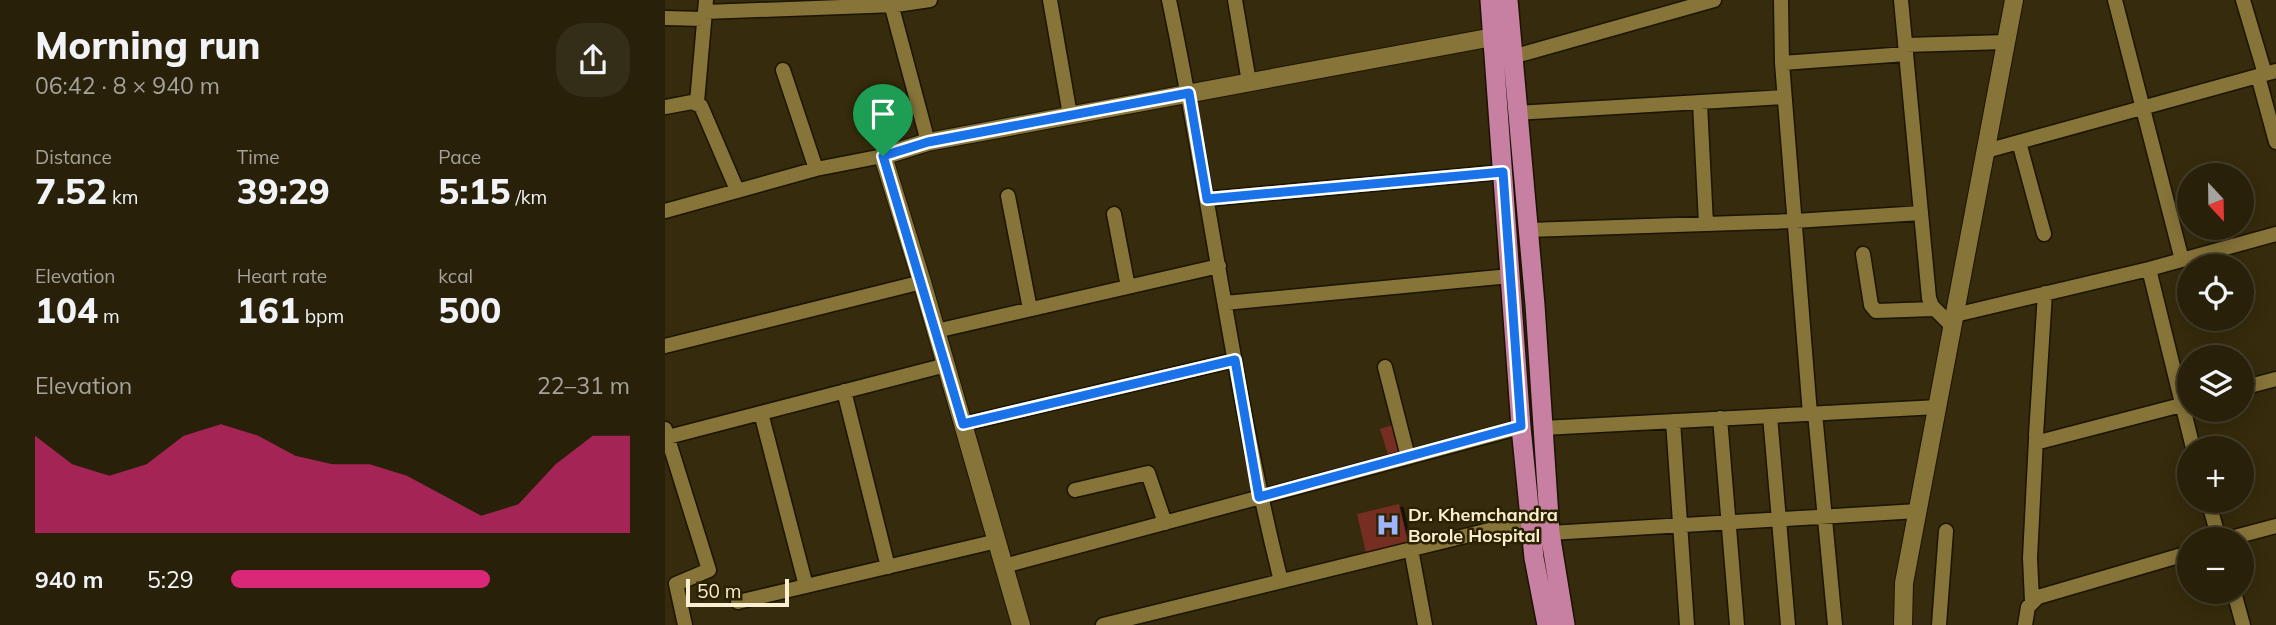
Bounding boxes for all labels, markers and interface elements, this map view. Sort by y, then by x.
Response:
text: Morning run [35,21,261,69]
button: share [556,23,630,97]
text: 06:42 · 8 × 940 m [35,71,220,100]
pin [853,84,913,156]
icon: arrive [864,95,902,133]
text: Distance [35,145,112,169]
text: Time [237,145,280,169]
text: Pace [438,145,481,169]
north arrow [2177,163,2254,240]
map controls [2177,163,2254,604]
text: 7.52 [35,169,107,213]
text: 39:29 [237,169,330,213]
text: 5:15 [438,169,510,213]
text: km [107,185,139,209]
text: /km [510,185,547,209]
button: locate [2177,254,2254,331]
text: Elevation [35,264,115,288]
text: Heart rate [237,264,327,288]
text: kcal [438,264,473,288]
text: 104 [35,288,98,332]
text: 161 [237,288,300,332]
text: 500 [438,288,501,332]
text: m [98,304,120,328]
text: bpm [300,304,344,328]
button: layers [2177,345,2254,422]
text: Elevation [35,371,132,400]
text: 22–31 m [537,371,630,400]
button: + [2177,436,2254,513]
place label: Dr. Khemchandra Borole Hospital [1408,503,1558,547]
hospital icon: Dr. Khemchandra Borole Hospital [1374,511,1402,539]
button: − [2177,527,2254,604]
text: 940 m [35,565,103,594]
text: 5:29 [147,565,194,594]
scale bar [686,576,789,608]
text: 50 m [697,579,741,603]

